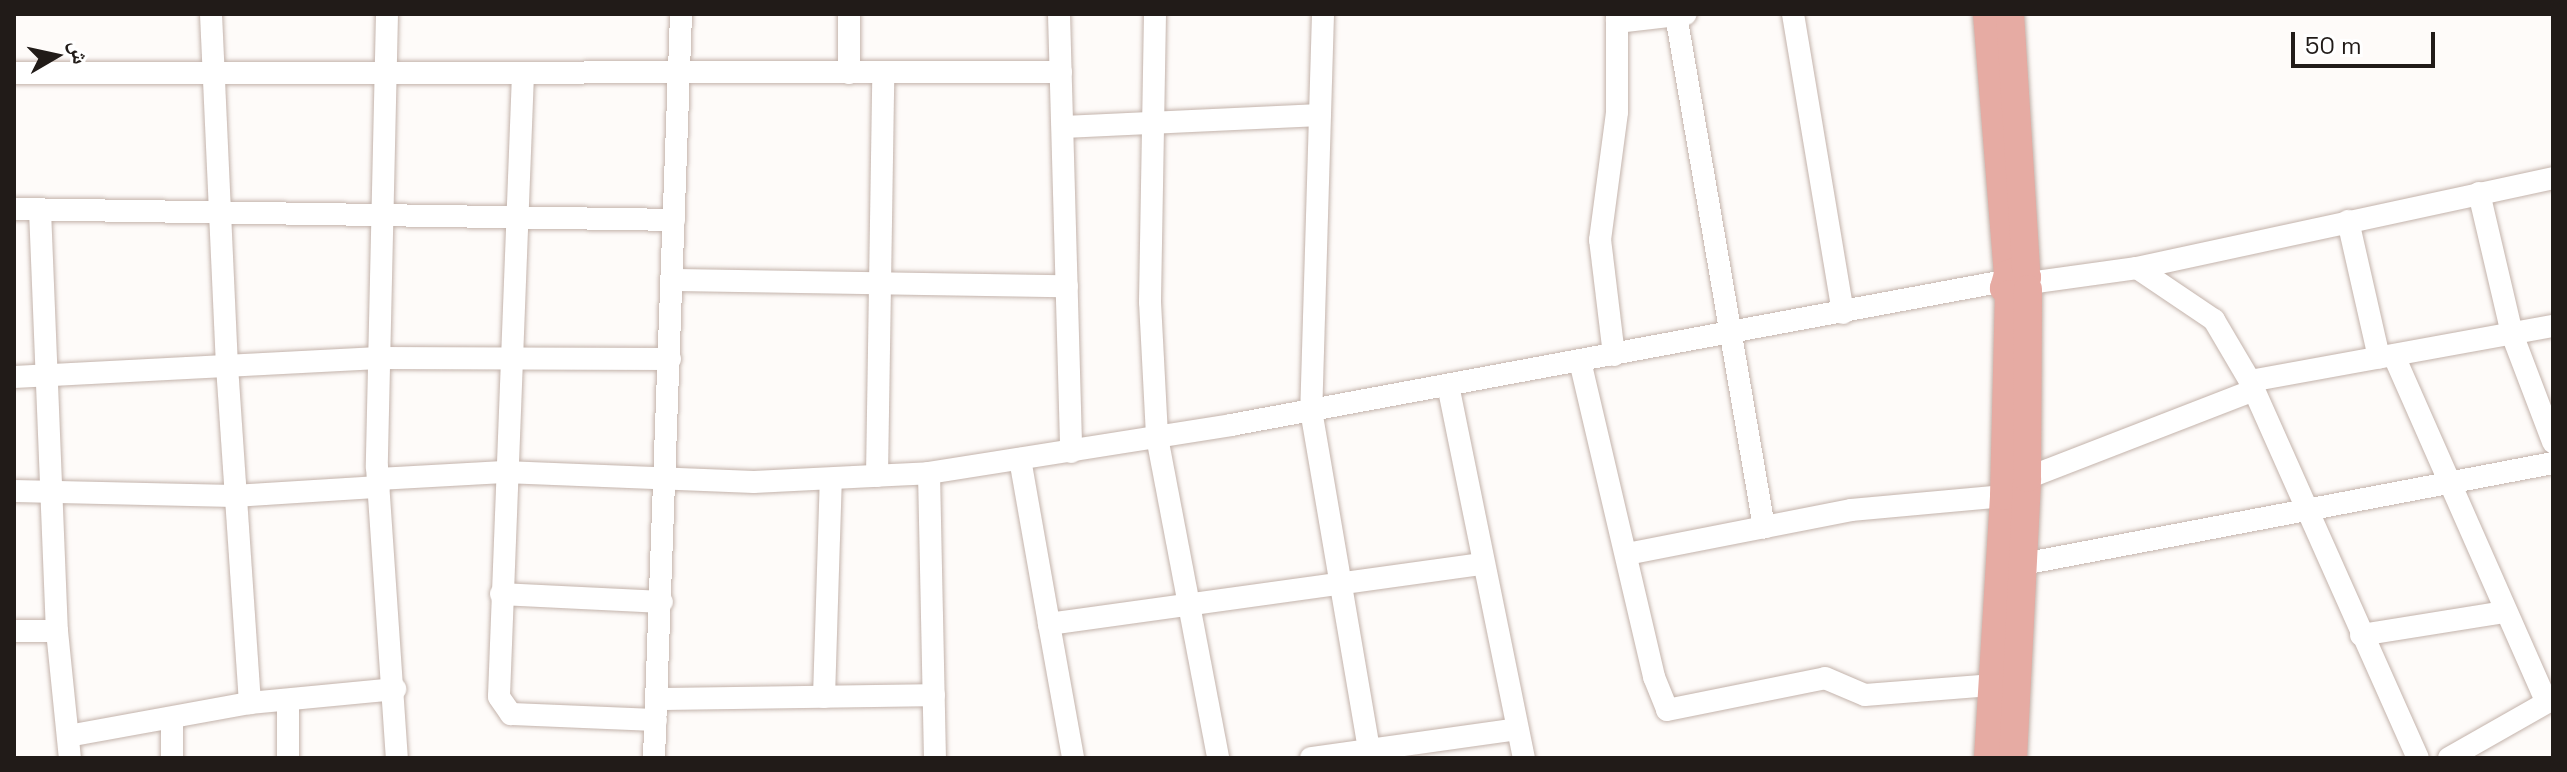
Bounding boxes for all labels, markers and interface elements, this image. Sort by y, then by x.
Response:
north arrow [16,16,96,96]
scale bar [2295,16,2439,66]
text: 50 m [2305,30,2362,61]
text: ش [64,39,95,66]

